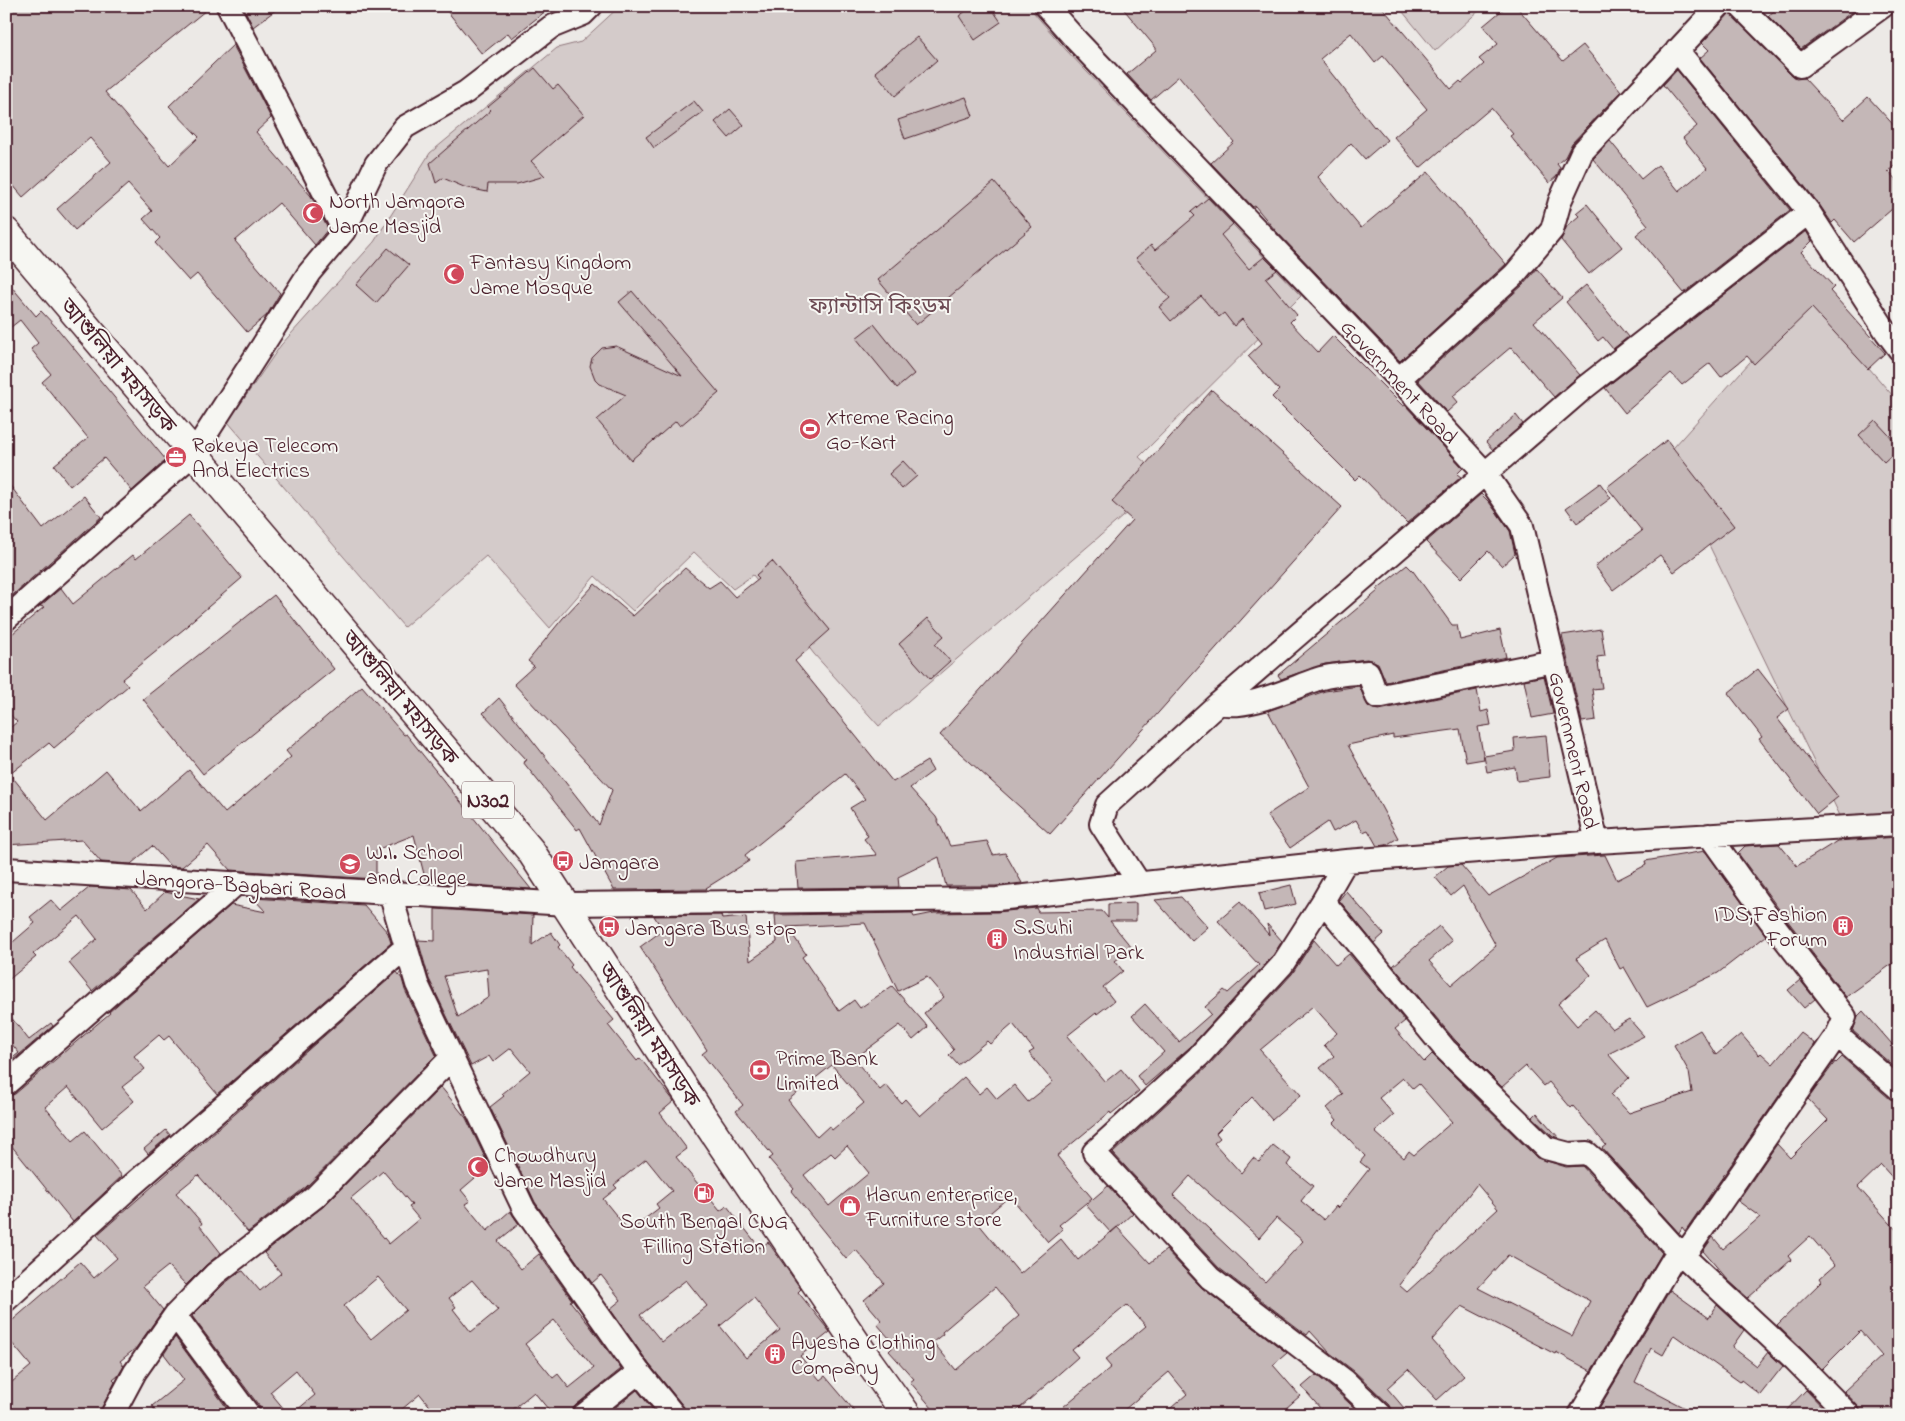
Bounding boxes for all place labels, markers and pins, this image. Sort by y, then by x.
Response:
place label: North Jamgora Jame Masjid [329,187,465,244]
mosque icon: North Jamgora Jame Masjid [301,201,325,225]
place label: Fantasy Kingdom Jame Mosque [469,248,631,305]
mosque icon: Fantasy Kingdom Jame Mosque [442,262,466,286]
place label: Xtreme Racing Go-Kart [826,403,954,460]
sports icon: Xtreme Racing Go-Kart [798,417,822,441]
place label: Rokeya Telecom And Electrics [192,431,338,488]
office icon: Rokeya Telecom And Electrics [164,445,188,469]
place label: W.I. School and College [366,838,467,896]
place label: Jamgara [579,848,659,881]
bus stop icon: Jamgara [551,849,575,873]
school or university icon: W.I. School and College [338,852,362,876]
place label: IDS,Fashion Forum [1714,900,1827,957]
place label: S.Suhi Industrial Park [1013,913,1144,970]
place label: Jamgara Bus stop [625,914,797,947]
building icon: IDS,Fashion Forum [1831,914,1855,938]
bus stop icon: Jamgara Bus stop [597,915,621,939]
building icon: S.Suhi Industrial Park [985,927,1009,951]
place label: Prime Bank Limited [776,1044,878,1101]
bank icon: Prime Bank Limited [748,1058,772,1082]
place label: Chowdhury Jame Masjid [494,1141,606,1198]
mosque icon: Chowdhury Jame Masjid [466,1155,490,1179]
place label: Harun enterprice, Furniture store [865,1180,1017,1237]
fuel station icon: South Bengal CNG Filling Station [692,1181,716,1205]
shop icon: Harun enterprice, Furniture store [838,1194,862,1218]
place label: South Bengal CNG Filling Station [620,1207,788,1265]
place label: Ayesha Clothing Company [791,1328,936,1386]
building icon: Ayesha Clothing Company [763,1342,787,1366]

